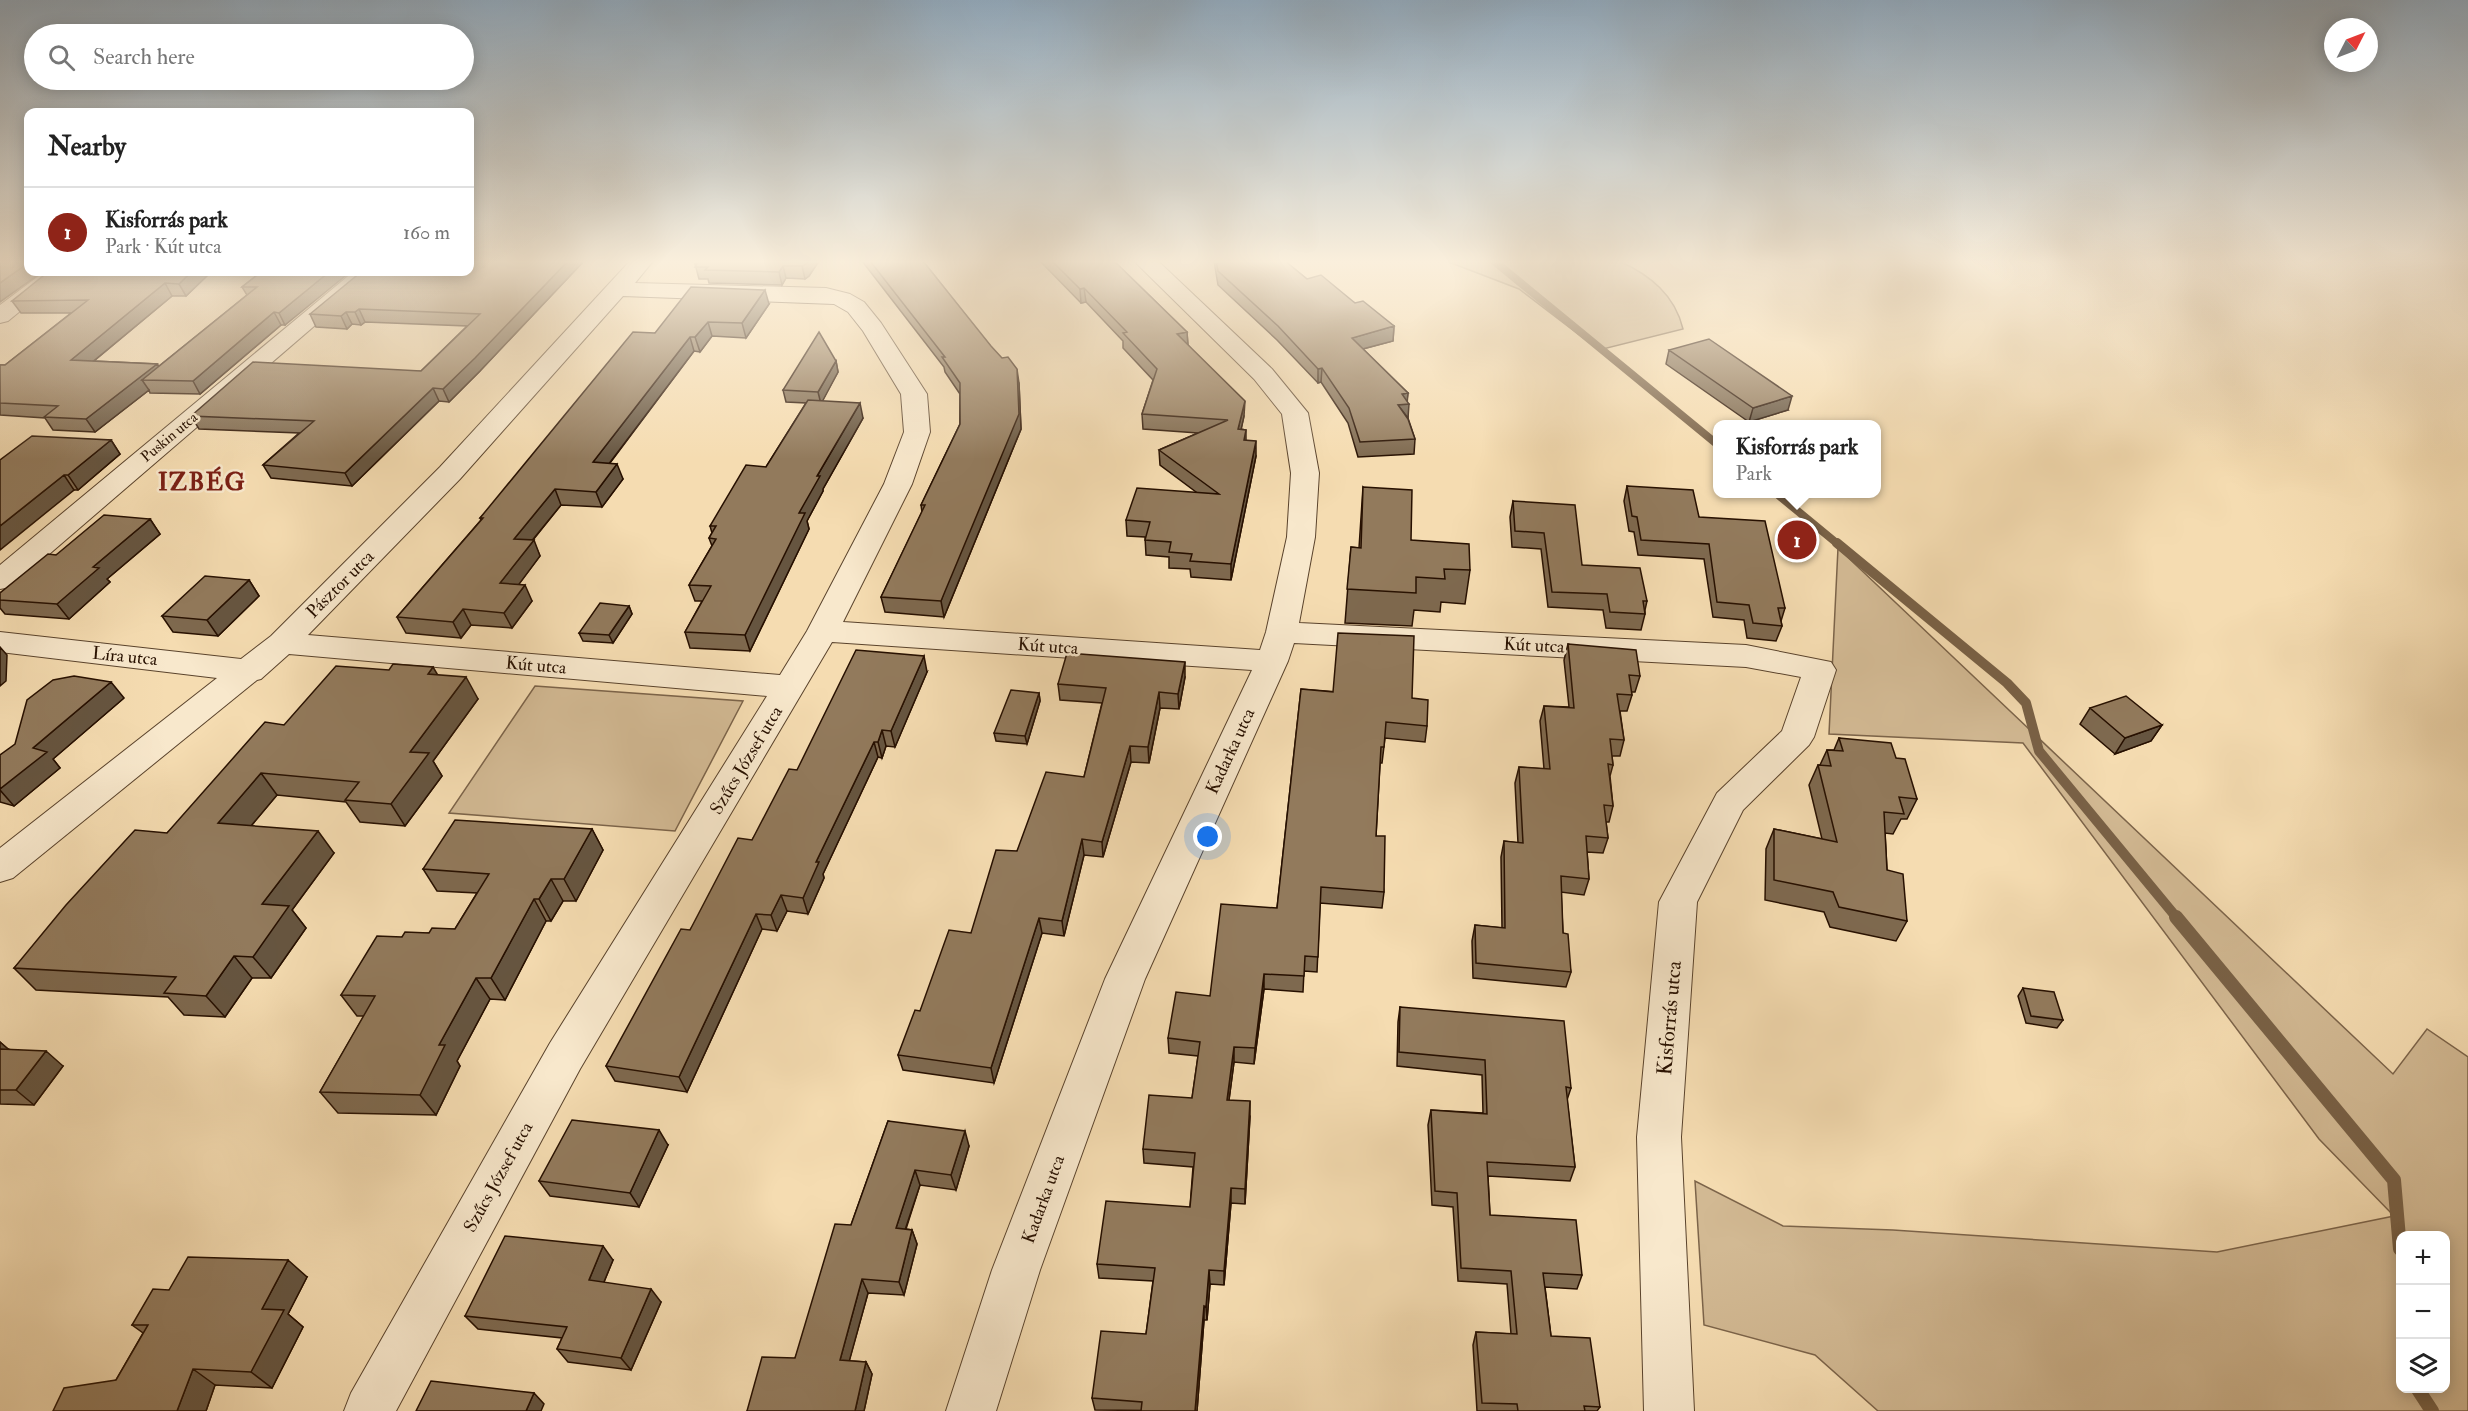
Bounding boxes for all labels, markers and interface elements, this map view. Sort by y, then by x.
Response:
north arrow [2324,18,2378,72]
search box [24,24,474,90]
icon: search [45,41,78,74]
text: Search here [93,43,195,71]
text: Nearby [48,131,126,163]
text: Kisforrás park [105,206,228,234]
text: 1 [64,220,71,245]
text: 160 m [403,220,450,245]
text: Park · Kút utca [105,234,221,259]
street label: Puskin utca [137,408,202,467]
popup [1713,420,1881,498]
text: Kisforrás park [1736,433,1858,461]
text: Park [1736,461,1772,486]
district label: IZBÉG [158,466,246,498]
pin: 1 [1778,518,1816,562]
street label: Pásztor utca [301,545,380,623]
street label: Kút utca [1503,632,1566,659]
street label: Kút utca [1017,633,1080,660]
street label: Líra utca [91,642,159,671]
street label: Kút utca [505,651,568,680]
street label: Szűcs József utca [705,701,788,819]
street label: Kadarka utca [1201,704,1261,798]
your location [1193,822,1222,851]
street label: Kisforrás utca [1651,959,1688,1076]
street label: Szűcs József utca [459,1118,539,1236]
street label: Kadarka utca [1017,1151,1070,1246]
map controls [2396,1231,2450,1393]
button: + [2396,1231,2450,1285]
button: − [2396,1285,2450,1339]
button: layers [2396,1339,2450,1393]

